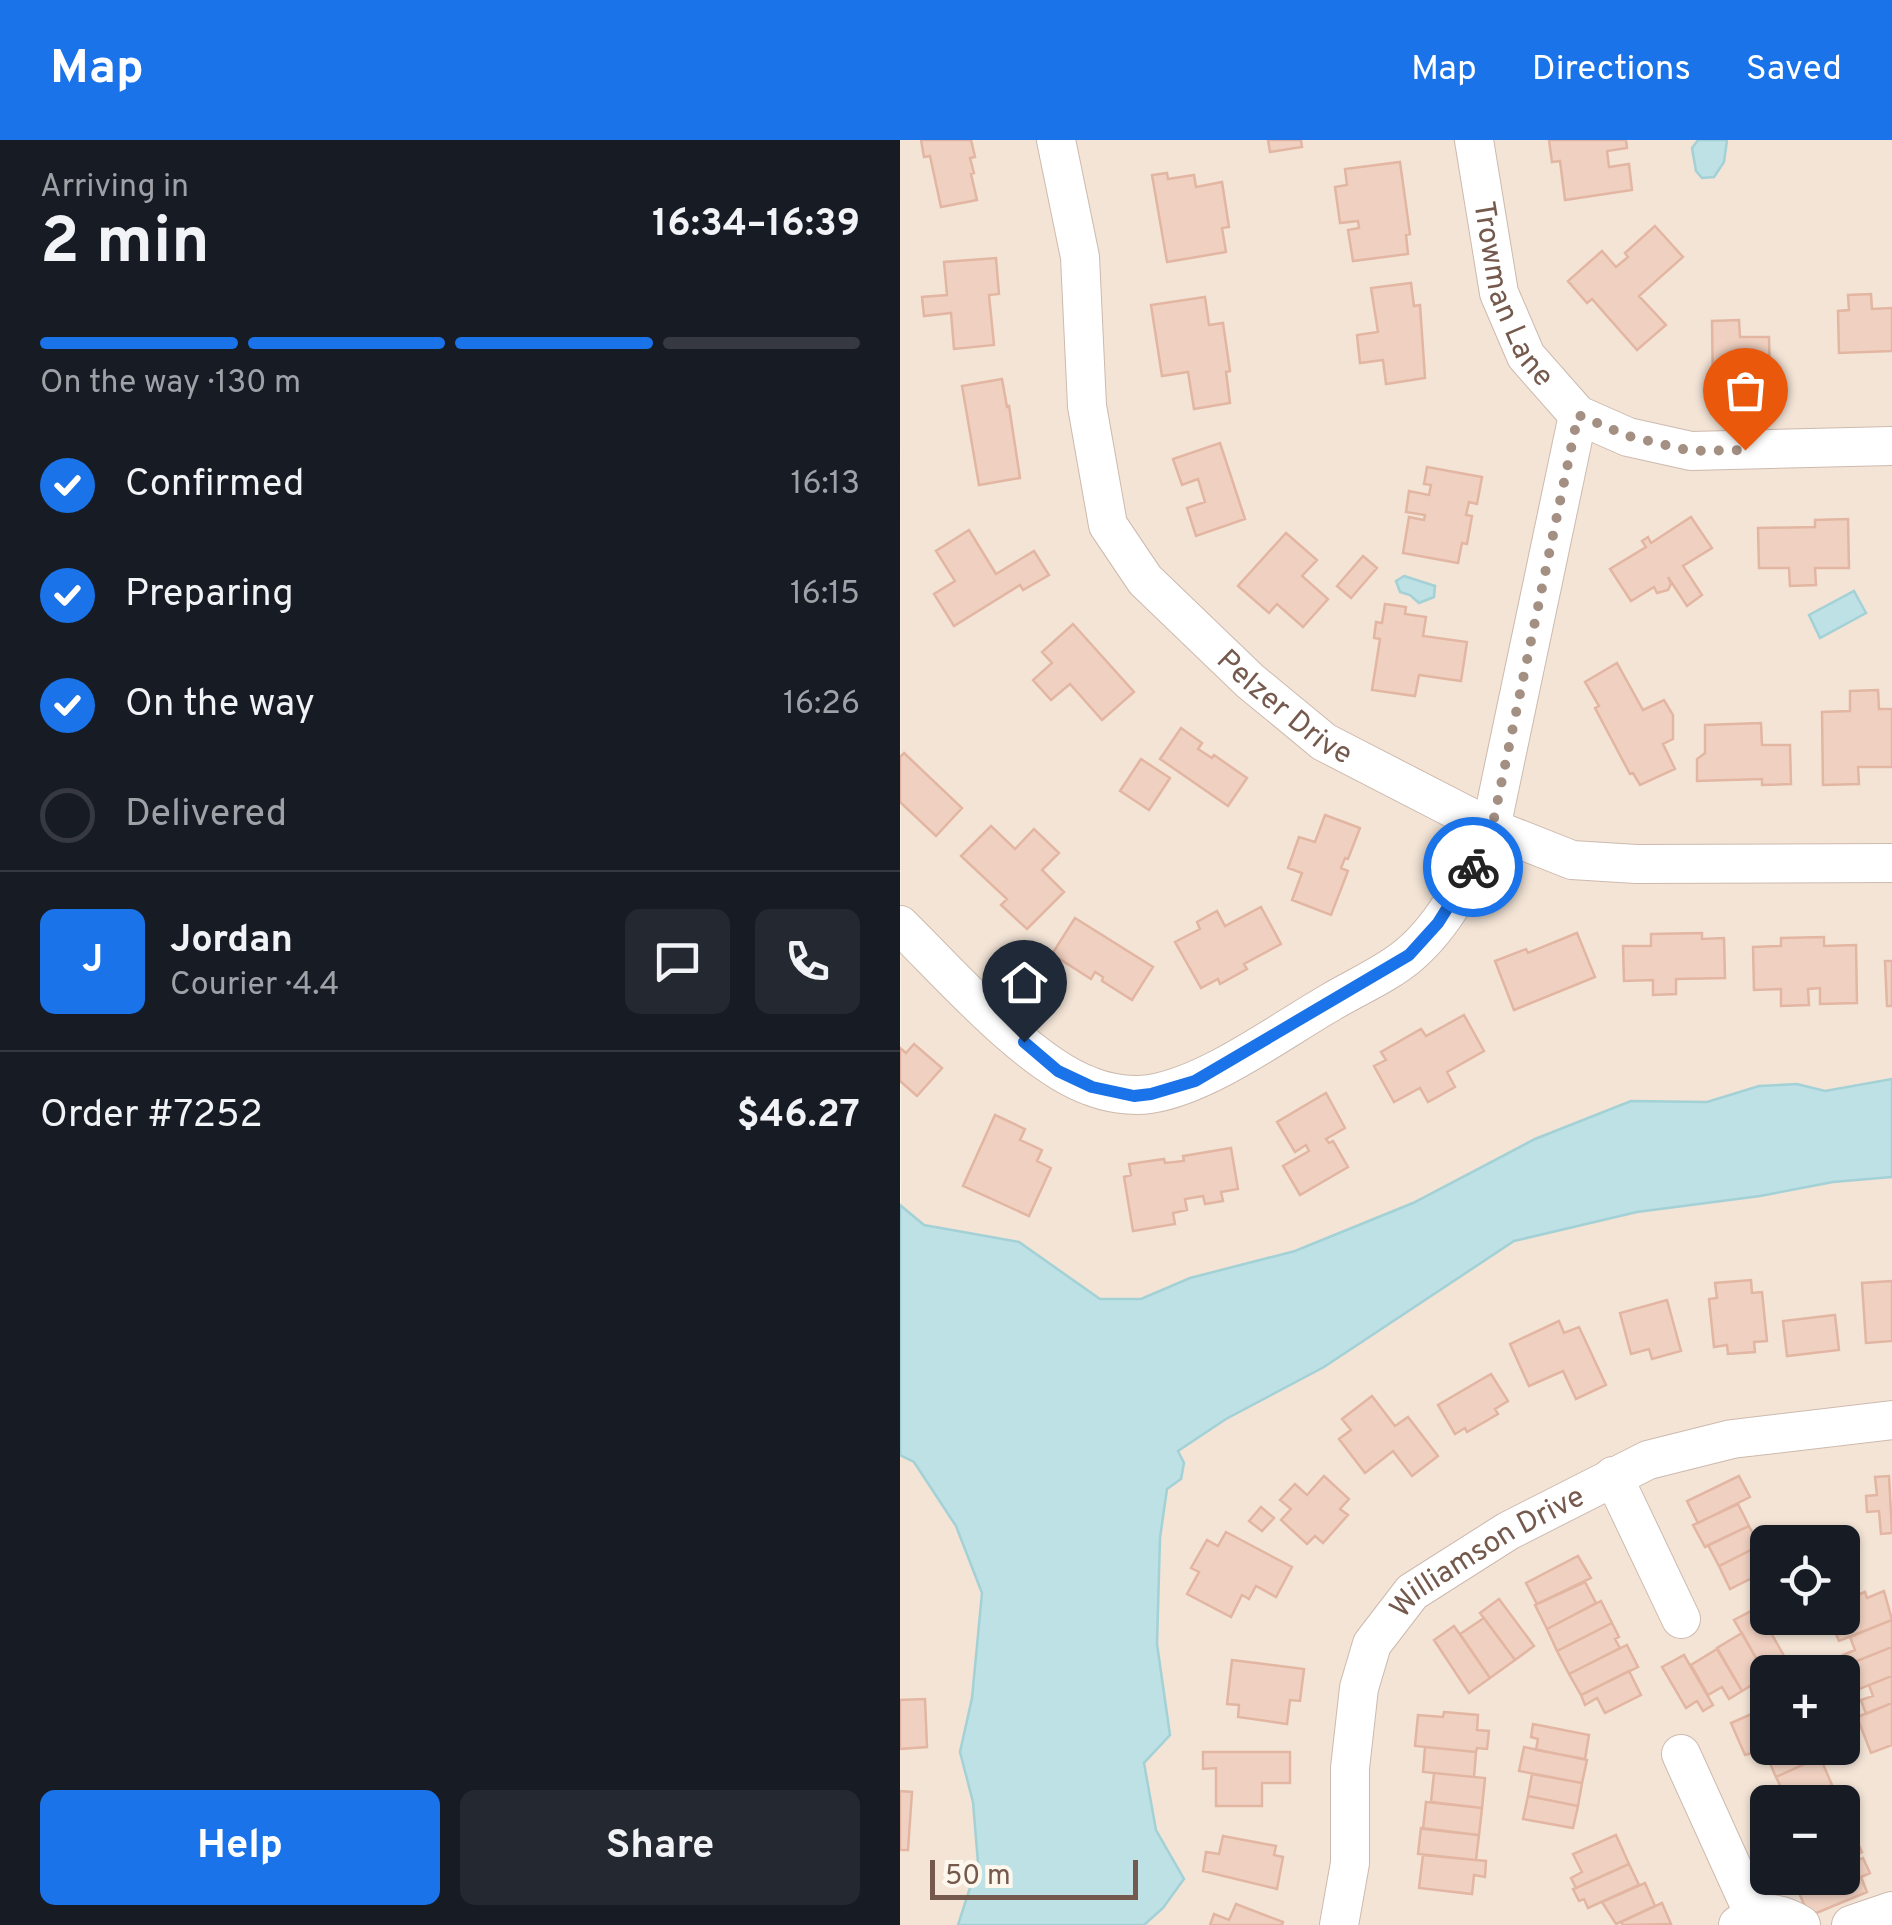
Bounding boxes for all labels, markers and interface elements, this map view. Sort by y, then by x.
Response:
text: Map [50,40,144,100]
text: Map [1411,48,1477,92]
text: Directions [1532,48,1691,92]
text: Saved [1746,48,1842,92]
text: Arriving in [40,168,189,208]
street label: Trowman Lane [1463,199,1561,396]
text: 16:34–16:39 [652,201,860,250]
text: 2 min [40,204,210,286]
pin [1703,348,1788,451]
icon: bag [1718,363,1773,418]
text: On the way · 130 m [40,364,301,404]
icon: check [40,458,95,513]
text: Confirmed [125,461,304,510]
text: 16:13 [791,465,860,505]
icon: check [40,568,95,623]
text: Preparing [125,571,294,620]
text: 16:15 [790,575,860,615]
street label: Pelzer Drive [1208,643,1358,774]
icon: check [40,678,95,733]
text: On the way [125,681,315,730]
text: 16:26 [783,685,860,725]
text: Delivered [125,791,287,840]
courier [1423,817,1523,917]
icon: bike [1446,840,1501,895]
button: chat [625,909,730,1014]
button: phone [755,909,860,1014]
text: Jordan [170,917,293,966]
text: J [82,937,103,986]
pin [982,940,1067,1043]
icon: home [997,955,1052,1010]
text: Courier · 4.4 [170,966,339,1006]
text: Order #7252 [40,1092,263,1141]
text: $46.27 [737,1092,860,1141]
street label: Williamson Drive [1383,1479,1591,1626]
map controls [1750,1525,1860,1895]
button: locate [1750,1525,1860,1635]
button: + [1750,1655,1860,1765]
button: − [1750,1785,1860,1895]
button: Help [40,1790,440,1905]
button: Share [460,1790,860,1905]
scale bar [930,1855,1138,1900]
text: 50 m [945,1859,1011,1895]

